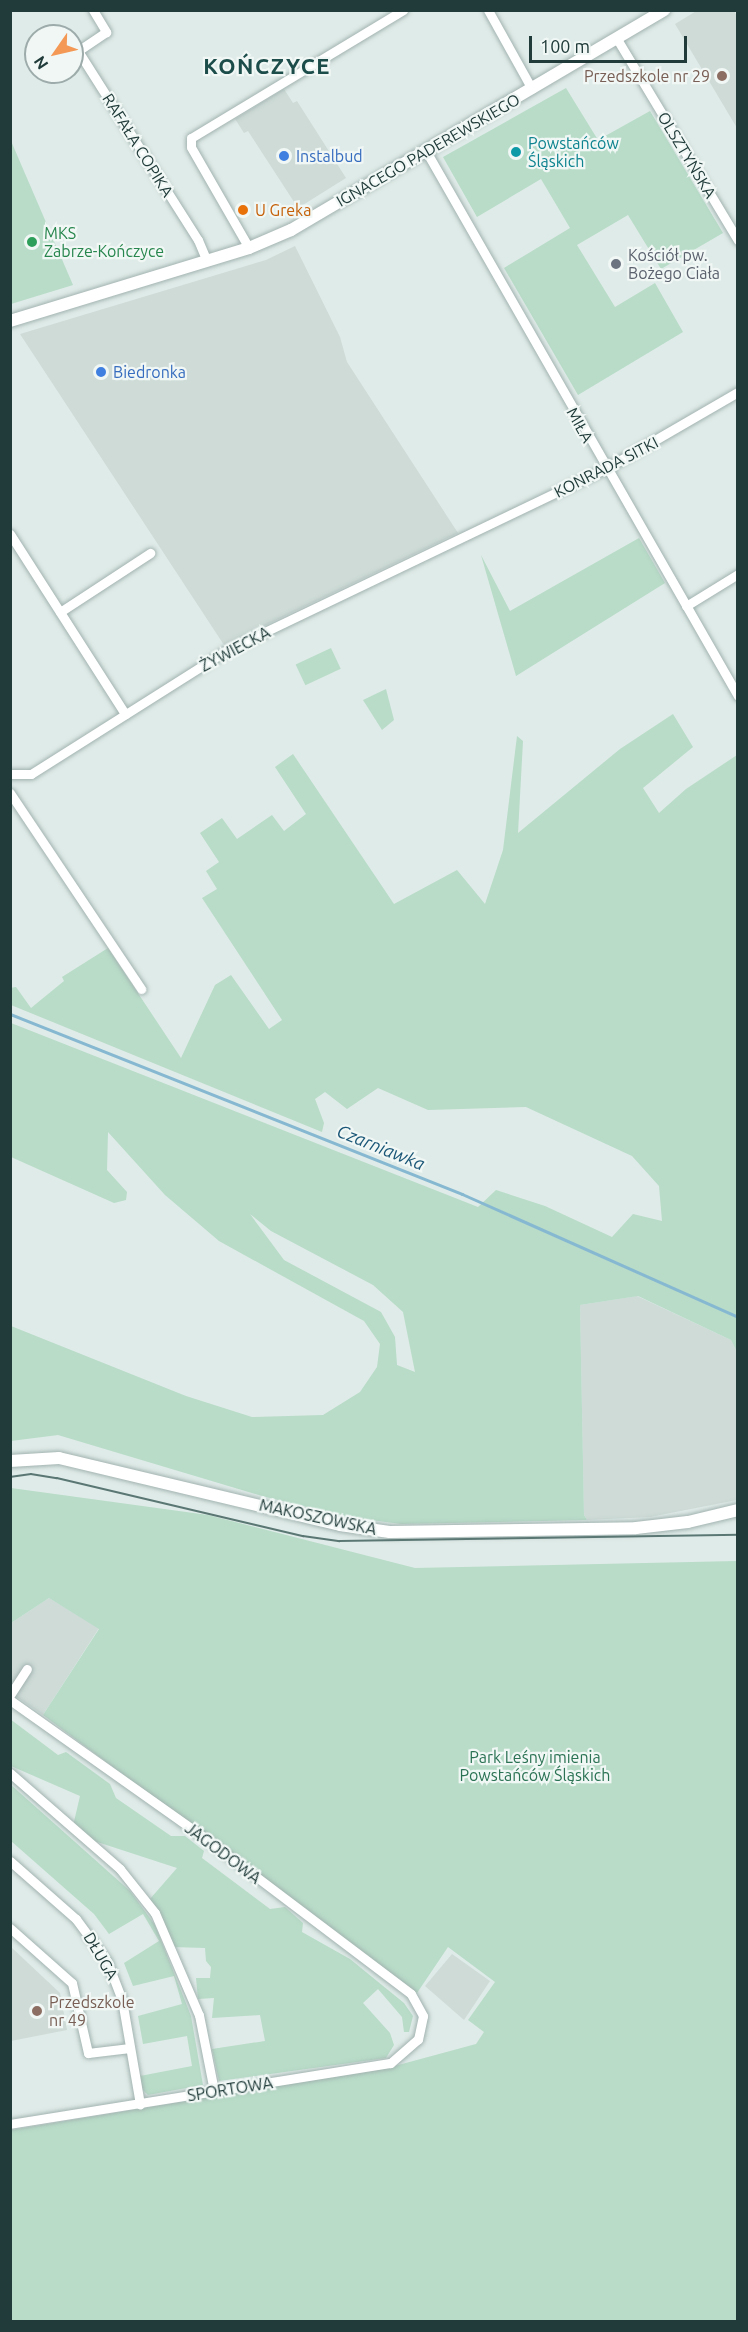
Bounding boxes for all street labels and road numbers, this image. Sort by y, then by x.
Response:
street label: IGNACEGO PADEREWSKIEGO [333,89,523,211]
street label: RAFAŁA COPIKA [98,90,178,200]
street label: OLSZTYŃSKA [654,108,720,202]
street label: MIŁA [563,404,597,446]
street label: KONRADA SITKI [551,432,661,502]
street label: ŻYWIECKA [196,622,274,676]
street label: MAKOSZOWSKA [258,1495,378,1539]
street label: JAGODOWA [181,1818,265,1888]
street label: DŁUGA [80,1929,122,1983]
street label: SPORTOWA [186,2073,274,2105]

